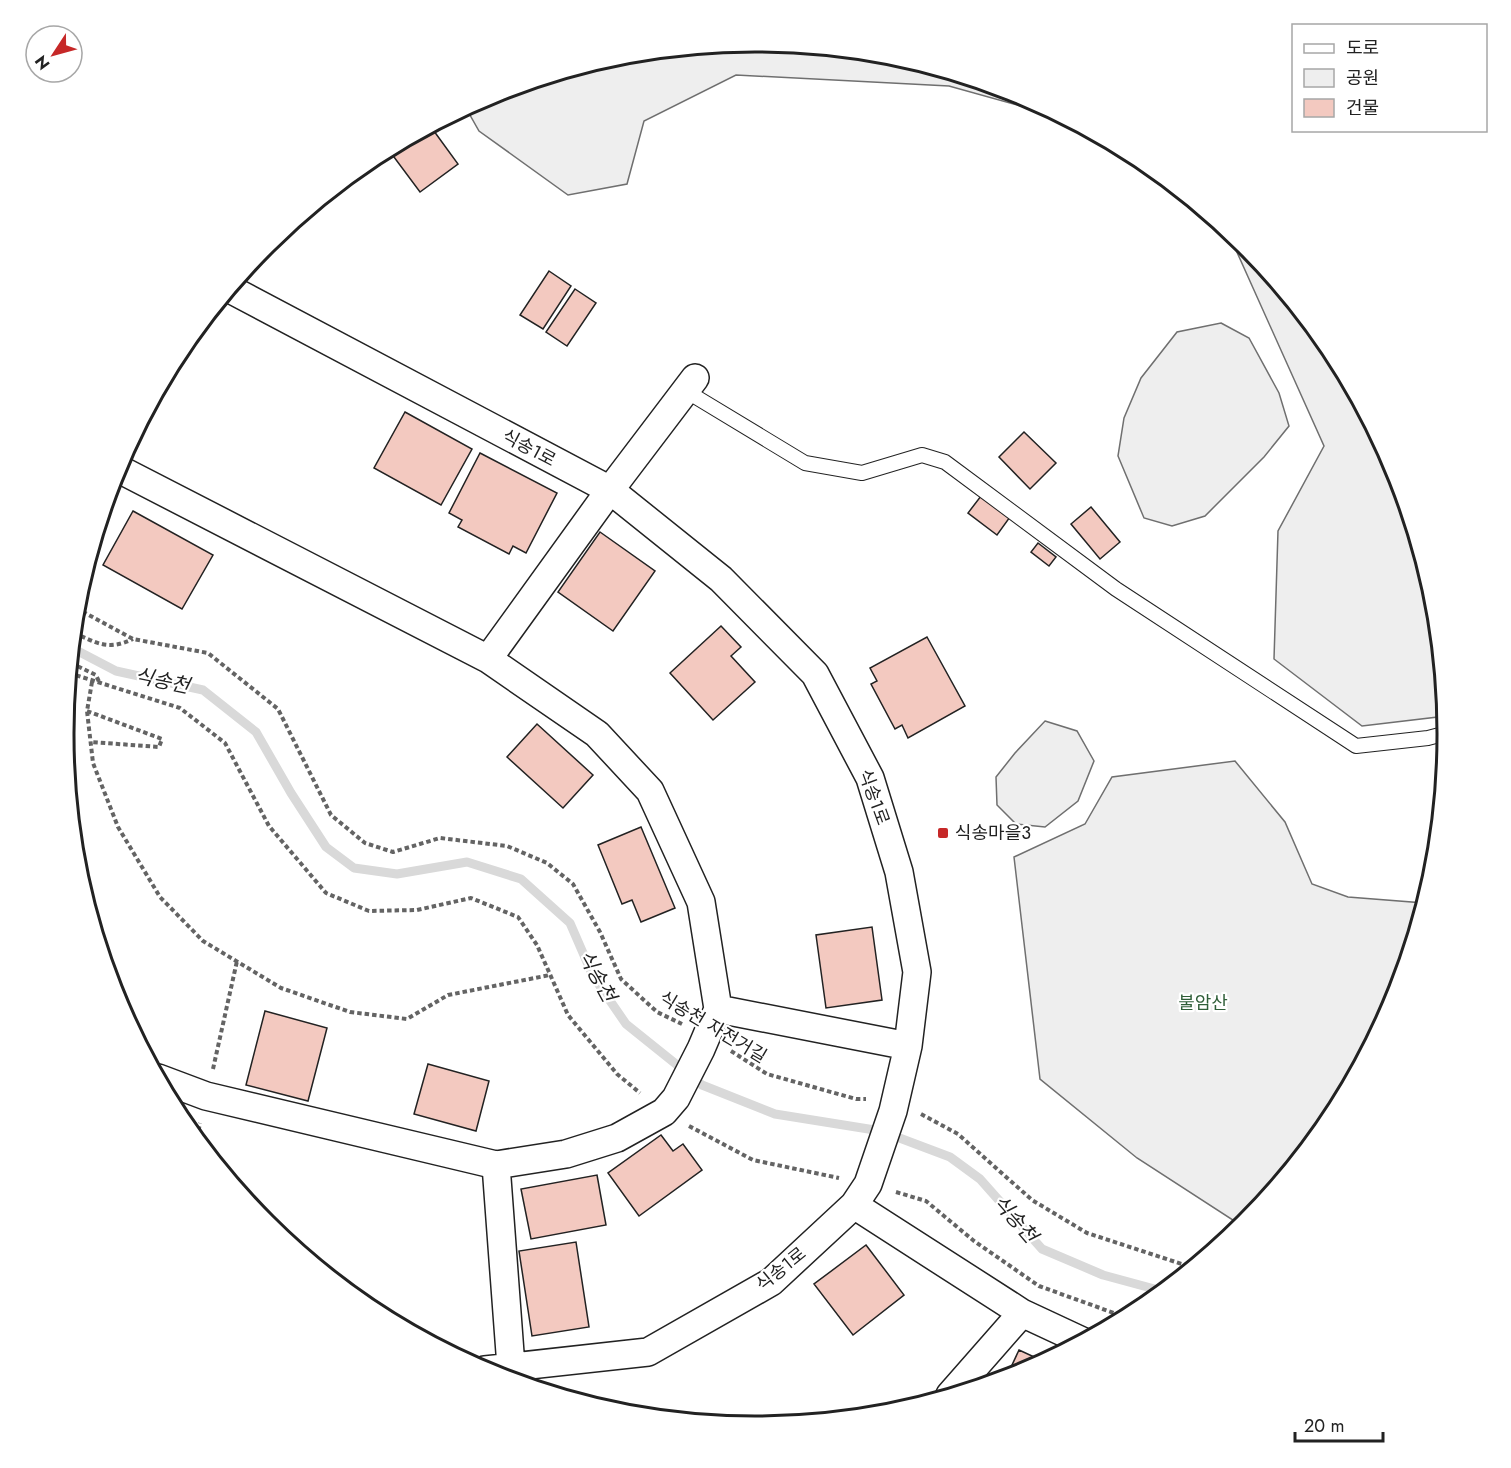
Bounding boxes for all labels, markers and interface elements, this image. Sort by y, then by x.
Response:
north arrow [24,24,84,84]
legend [1292,24,1487,132]
text: 도로 [1346,35,1379,61]
text: N [29,51,55,74]
text: 공원 [1346,65,1379,91]
text: 건물 [1346,95,1379,121]
street label: 식송1로 [497,423,561,473]
water label: 식송천 [132,661,195,701]
street label: 식송1로 [852,765,896,829]
place label: 식송마을3 [955,820,1031,846]
marker: 식송마을3 [936,826,950,840]
water label: 식송천 [571,945,624,1009]
street label: 식송천 자전거길 [654,985,772,1069]
park label: 불암산 [1178,990,1228,1016]
water label: 식송천 [986,1189,1046,1251]
street label: 식송1로 [750,1241,812,1297]
scale bar [1295,1405,1384,1443]
text: 20 m [1304,1413,1344,1439]

